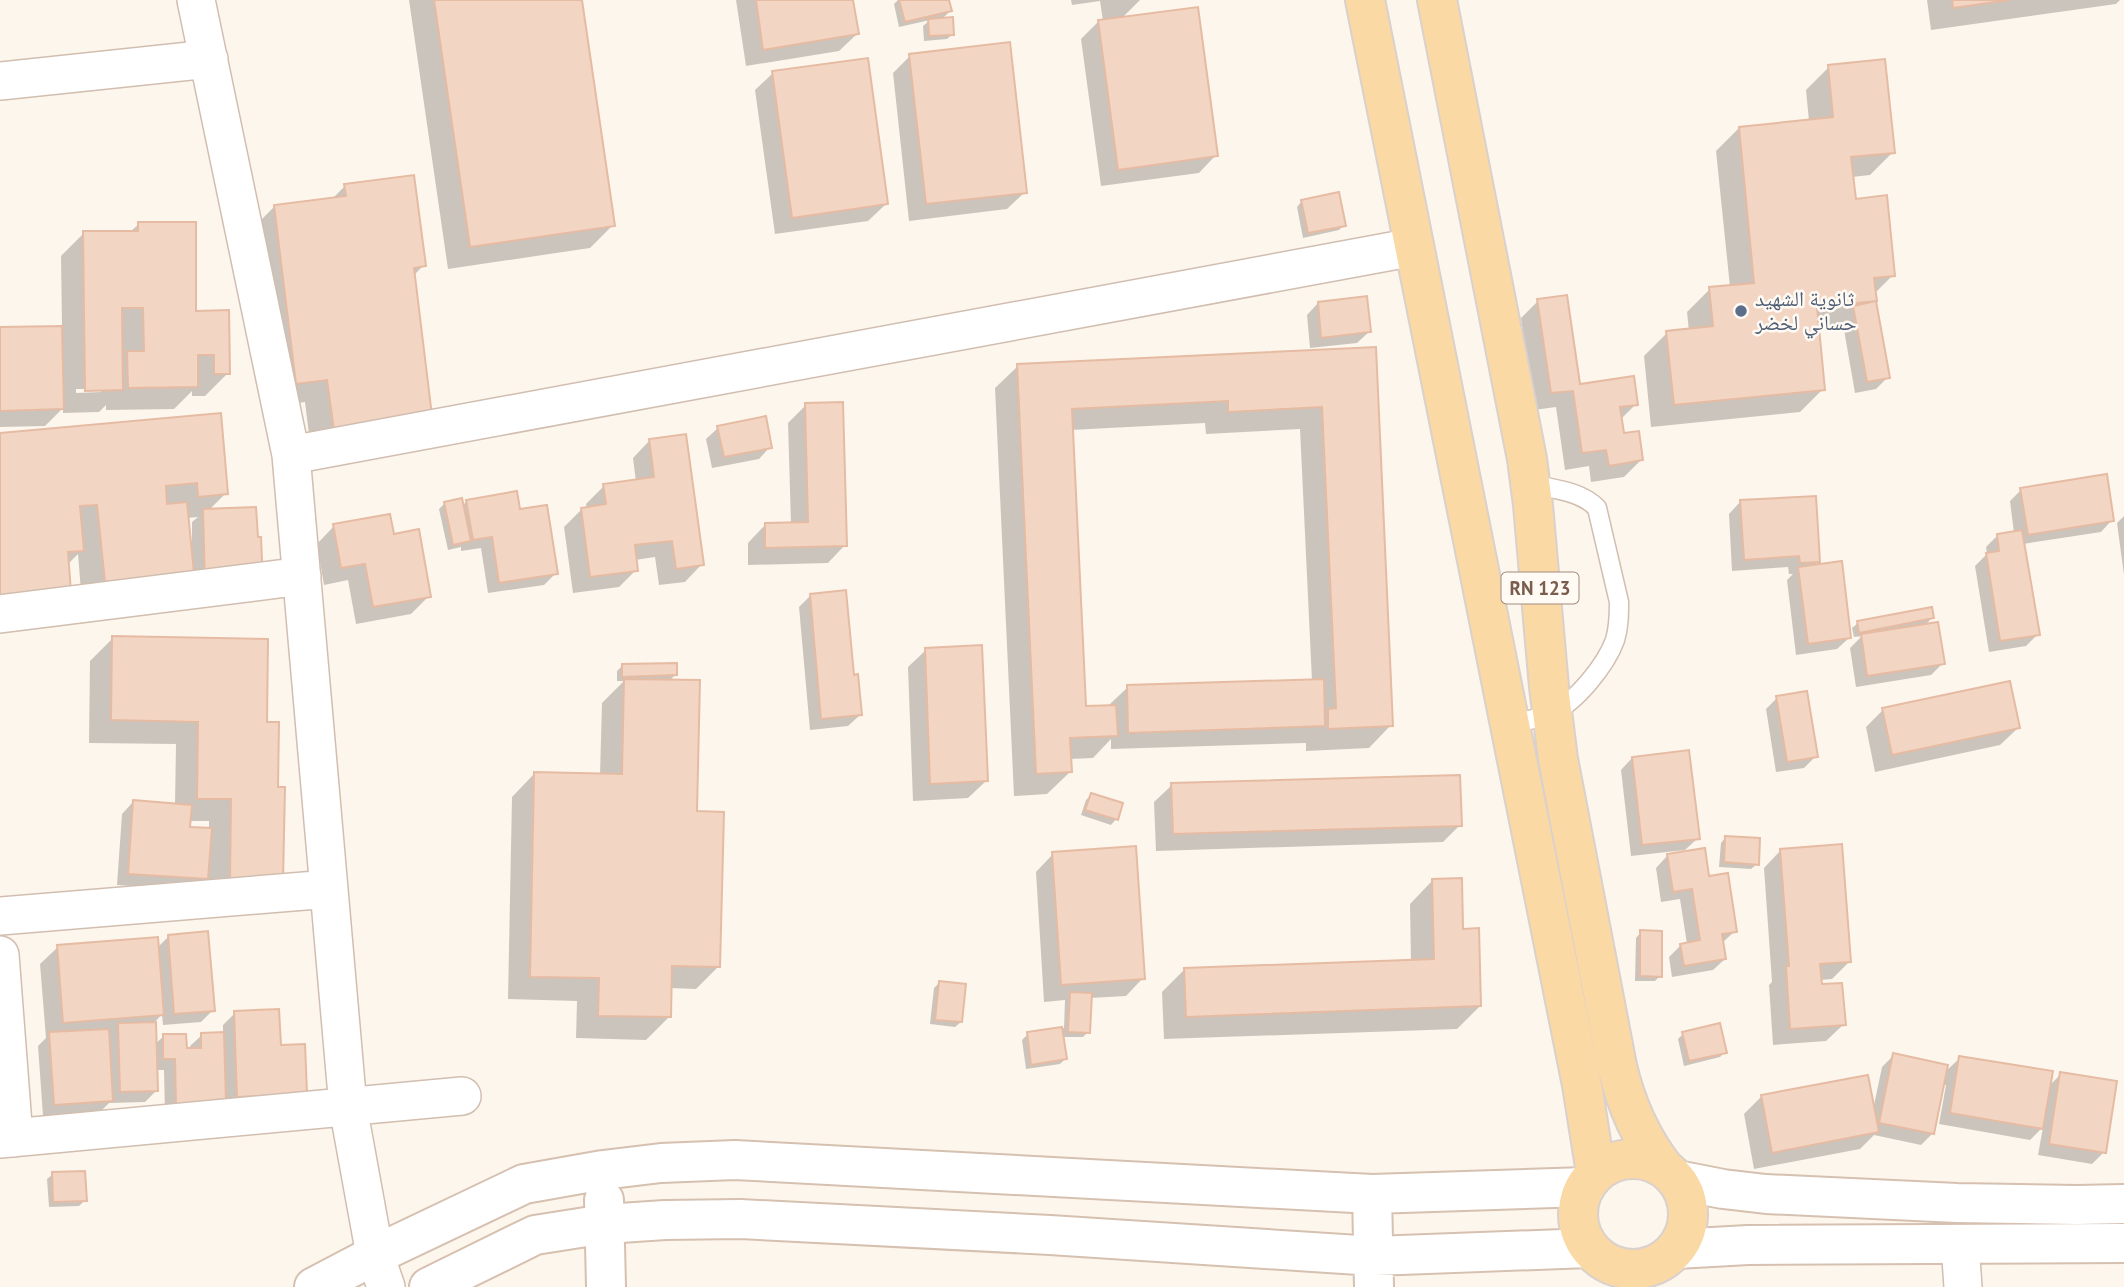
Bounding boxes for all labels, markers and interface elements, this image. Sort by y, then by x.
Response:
place label: ثانوية الشهيد حساني لخضر [1754,285,1857,339]
marker: ثانوية الشهيد حساني لخضر [1733,303,1749,319]
road number: RN 123 [1502,572,1578,604]

